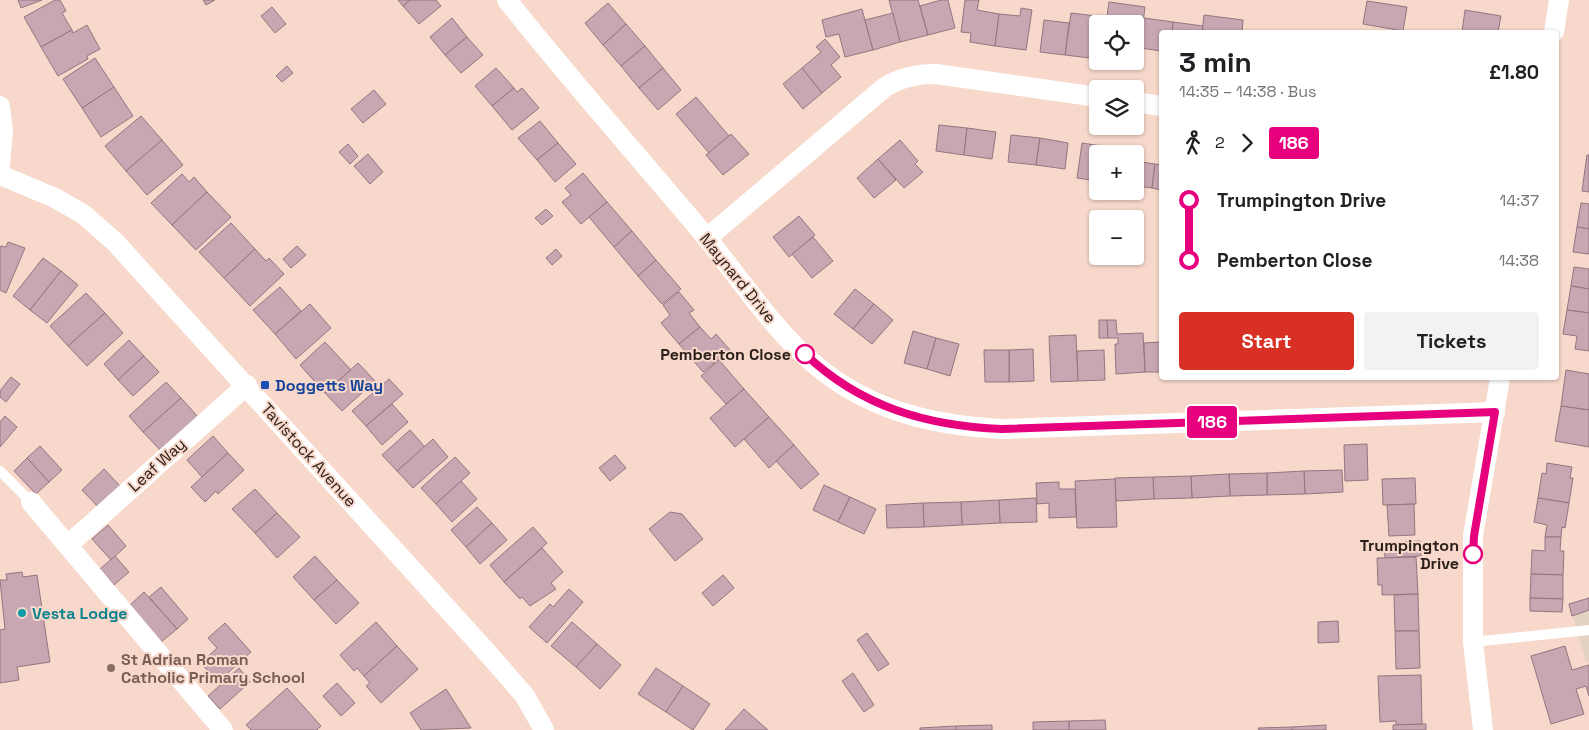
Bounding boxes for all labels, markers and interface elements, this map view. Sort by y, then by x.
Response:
map controls [1089,15,1144,265]
button: locate [1089,15,1144,70]
text: 3 min [1179,44,1252,80]
text: £1.80 [1489,60,1539,85]
button: layers [1089,80,1144,135]
text: 14:35 – 14:38 · Bus [1179,81,1316,102]
icon: walk [1179,129,1207,157]
icon: forward [1233,129,1261,157]
text: 186 [1279,131,1309,154]
text: 2 [1215,132,1225,153]
button: + [1089,145,1144,200]
text: Trumpington Drive [1217,188,1386,213]
text: 14:37 [1500,190,1539,211]
button: − [1089,210,1144,265]
street label: Maynard Drive [695,229,781,327]
text: Pemberton Close [1217,248,1372,273]
text: 14:38 [1499,250,1539,271]
button: Start [1179,312,1354,370]
button: Tickets [1364,312,1539,370]
place label: Pemberton Close [660,344,791,365]
marker: Pemberton Close [795,344,815,364]
place label: Doggetts Way [275,375,383,396]
marker: Doggetts Way [259,379,271,391]
street label: Tavistock Avenue [257,399,361,511]
line badge: 186 [1183,406,1241,438]
text: 186 [1197,410,1227,433]
street label: Leaf Way [124,434,190,496]
place label: Trumpington Drive [1360,535,1459,574]
marker: Trumpington Drive [1463,544,1483,564]
place label: Vesta Lodge [32,603,128,624]
marker: Vesta Lodge [16,607,28,619]
place label: St Adrian Roman Catholic Primary School [121,649,305,688]
marker: St Adrian Roman Catholic Primary School [105,662,117,674]

